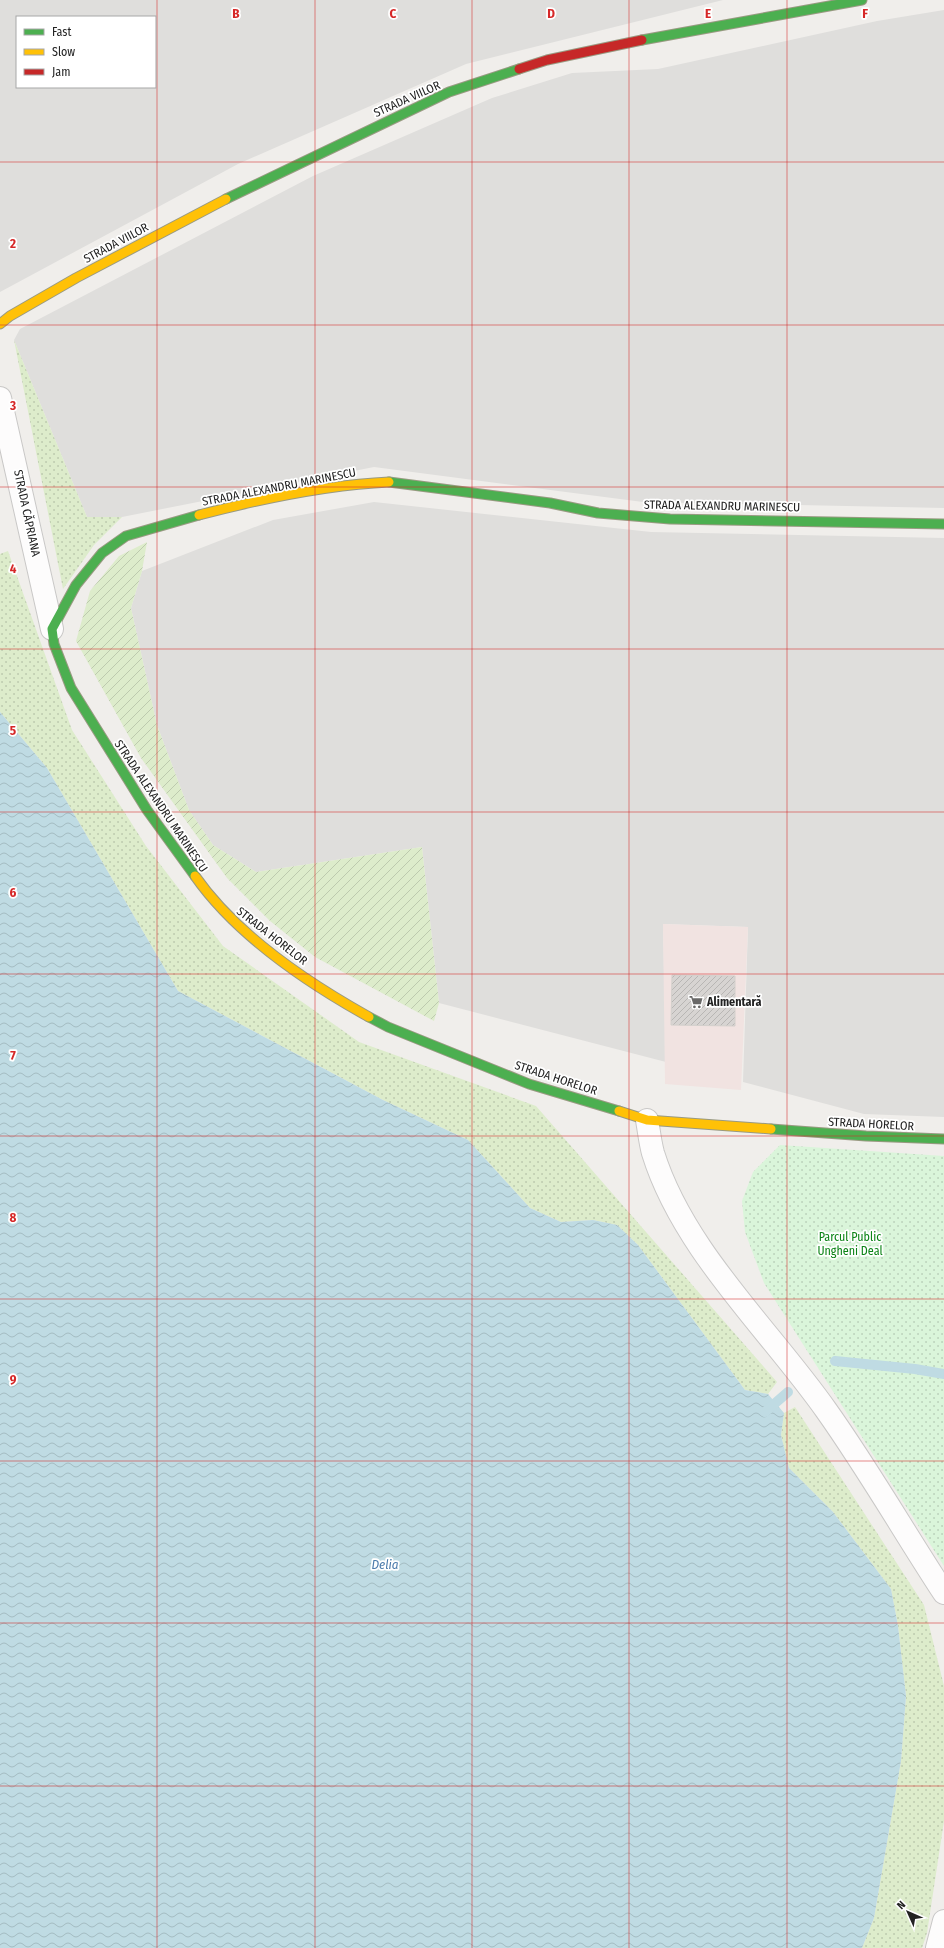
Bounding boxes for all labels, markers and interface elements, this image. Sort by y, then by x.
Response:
text: B [232,6,240,21]
text: C [390,6,397,21]
text: D [547,6,555,21]
text: E [705,6,711,21]
text: F [862,6,868,21]
legend [16,16,156,88]
text: Fast [52,25,71,39]
text: Slow [52,45,75,59]
text: Jam [52,65,70,79]
street label: STRADA VIILOR [372,78,443,120]
street label: STRADA VIILOR [81,220,151,266]
text: 2 [9,236,16,251]
text: 3 [9,398,16,413]
street label: STRADA ALEXANDRU MARINESCU [201,465,357,509]
street label: STRADA CĂPRIANA [11,468,44,558]
street label: STRADA ALEXANDRU MARINESCU [644,498,800,514]
text: 4 [10,561,17,576]
text: 5 [10,723,16,738]
street label: STRADA ALEXANDRU MARINESCU [111,737,211,875]
text: 6 [10,885,17,900]
street label: STRADA HORELOR [234,904,311,968]
supermarket icon: Alimentară [688,994,704,1010]
place label: Alimentară [706,994,762,1009]
text: 7 [10,1048,16,1063]
street label: STRADA HORELOR [513,1058,599,1098]
street label: STRADA HORELOR [828,1115,915,1133]
text: 8 [10,1210,17,1225]
park label: Parcul Public Ungheni Deal [817,1230,883,1258]
text: 9 [10,1372,17,1387]
water label: Delia [371,1557,399,1572]
north arrow [888,1892,928,1932]
text: N [894,1898,908,1912]

